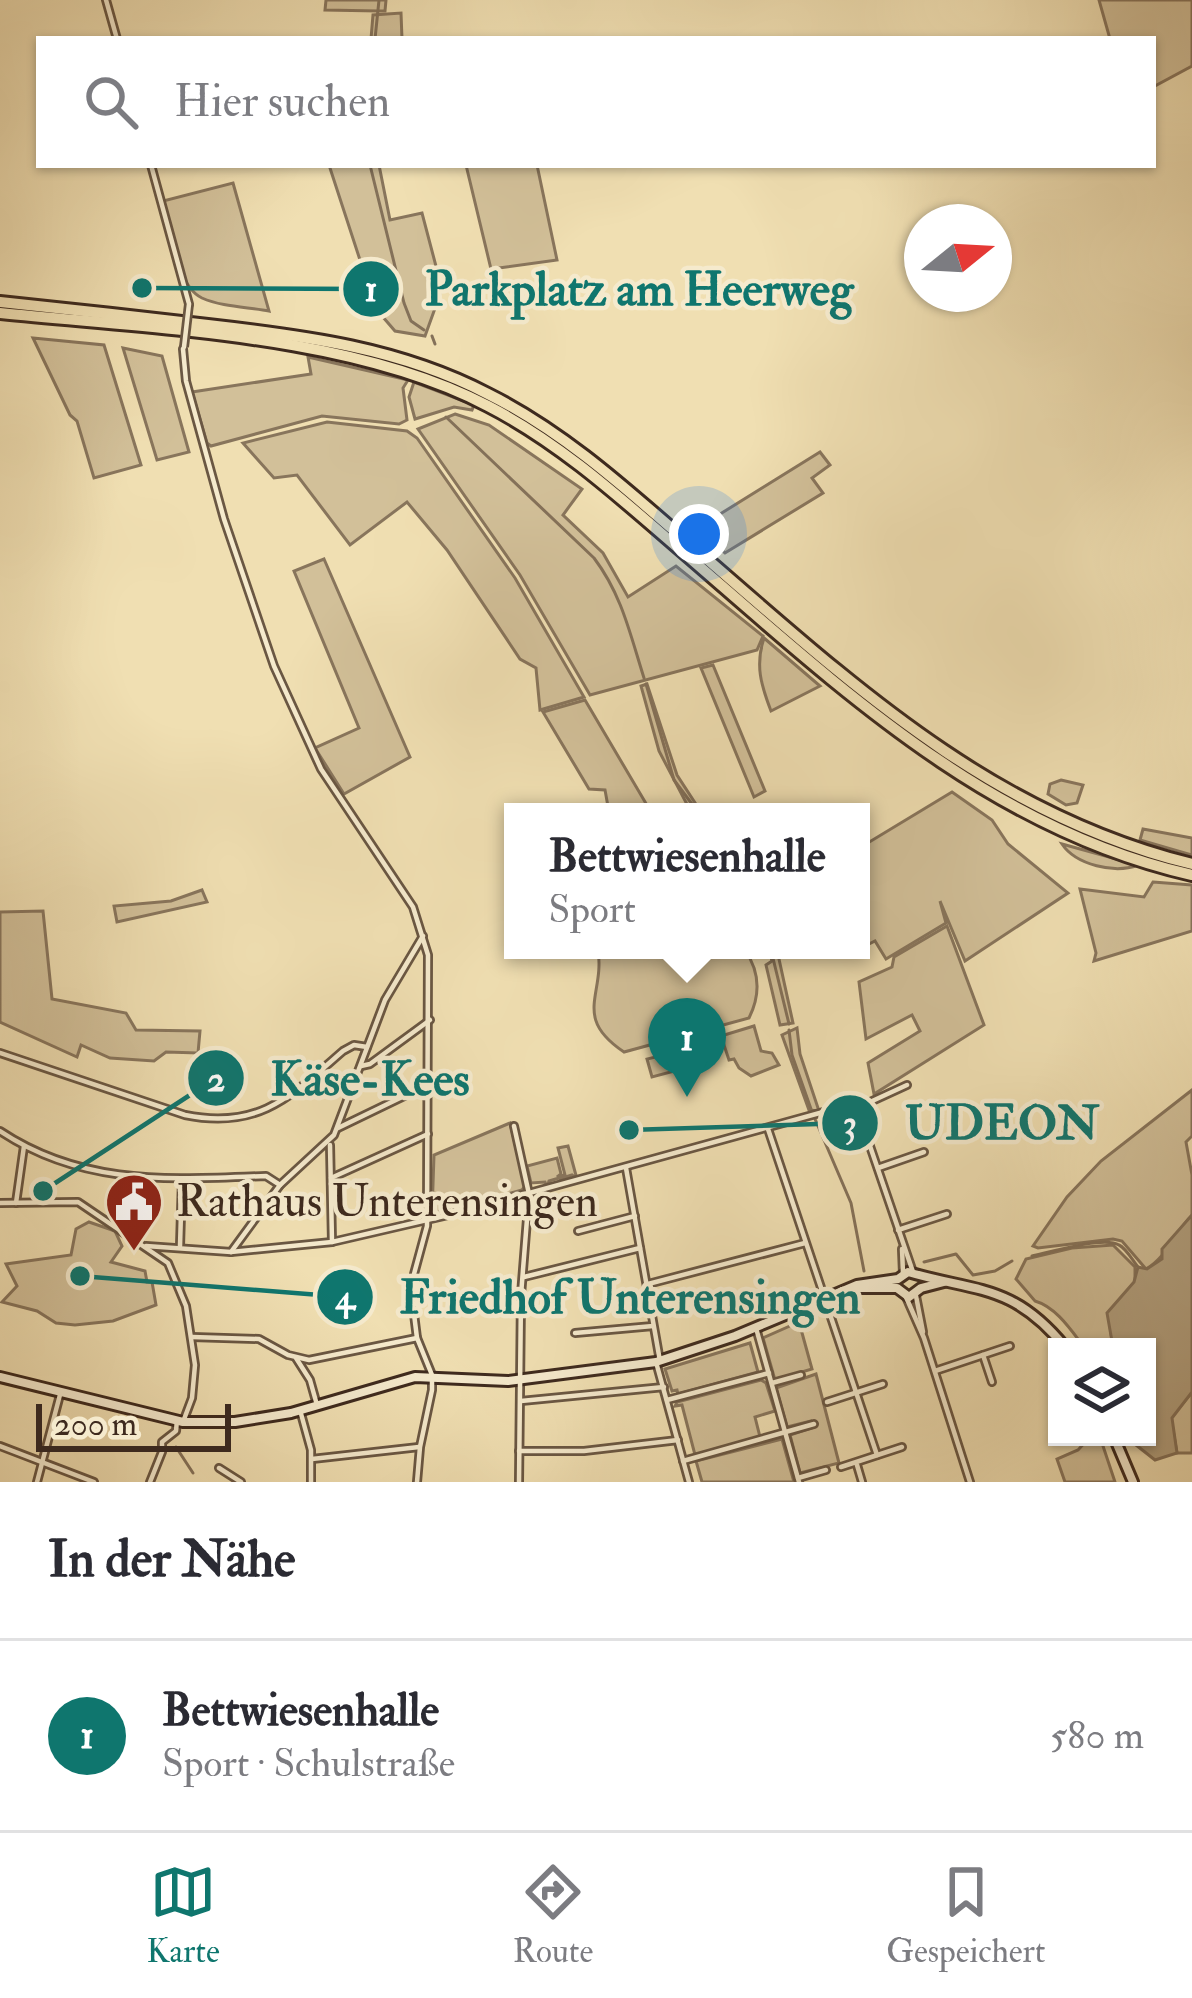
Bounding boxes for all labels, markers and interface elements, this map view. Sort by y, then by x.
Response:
search box [36,36,1156,168]
icon: search [78,69,144,135]
text: Hier suchen [174,74,390,130]
north arrow [904,204,1012,312]
callout: Parkplatz am Heerweg [341,247,878,331]
text: Parkplatz am Heerweg [425,260,855,321]
text: 1 [365,267,377,312]
your location [669,504,729,564]
popup [504,803,870,959]
text: Bettwiesenhalle [548,829,826,885]
text: Sport [548,885,636,934]
pin: 1 [648,998,726,1097]
callout: Käse-Kees [186,1036,494,1120]
text: Käse-Kees [270,1050,470,1110]
text: 2 [207,1057,225,1102]
callout: UDEON [820,1081,1123,1165]
text: UDEON [905,1094,1100,1154]
text: 3 [843,1101,857,1146]
public building icon: Rathaus Unterensingen [103,1171,165,1253]
place label: Rathaus Unterensingen [176,1174,598,1230]
callout: Friedhof Unterensingen [315,1255,885,1339]
text: Friedhof Unterensingen [399,1268,861,1328]
text: 4 [334,1275,357,1320]
map controls [1048,1338,1156,1446]
button: layers [1048,1338,1156,1446]
scale bar [36,1398,231,1451]
text: 200 m [54,1404,137,1445]
text: In der Nähe [48,1528,295,1592]
text: Bettwiesenhalle [162,1683,439,1739]
text: 1 [80,1711,94,1760]
text: 580 m [1050,1711,1144,1760]
text: Sport · Schulstraße [162,1739,455,1788]
tab: Karte [146,1859,220,1972]
tab: Route [513,1859,593,1972]
tab: Gespeichert [886,1859,1046,1972]

